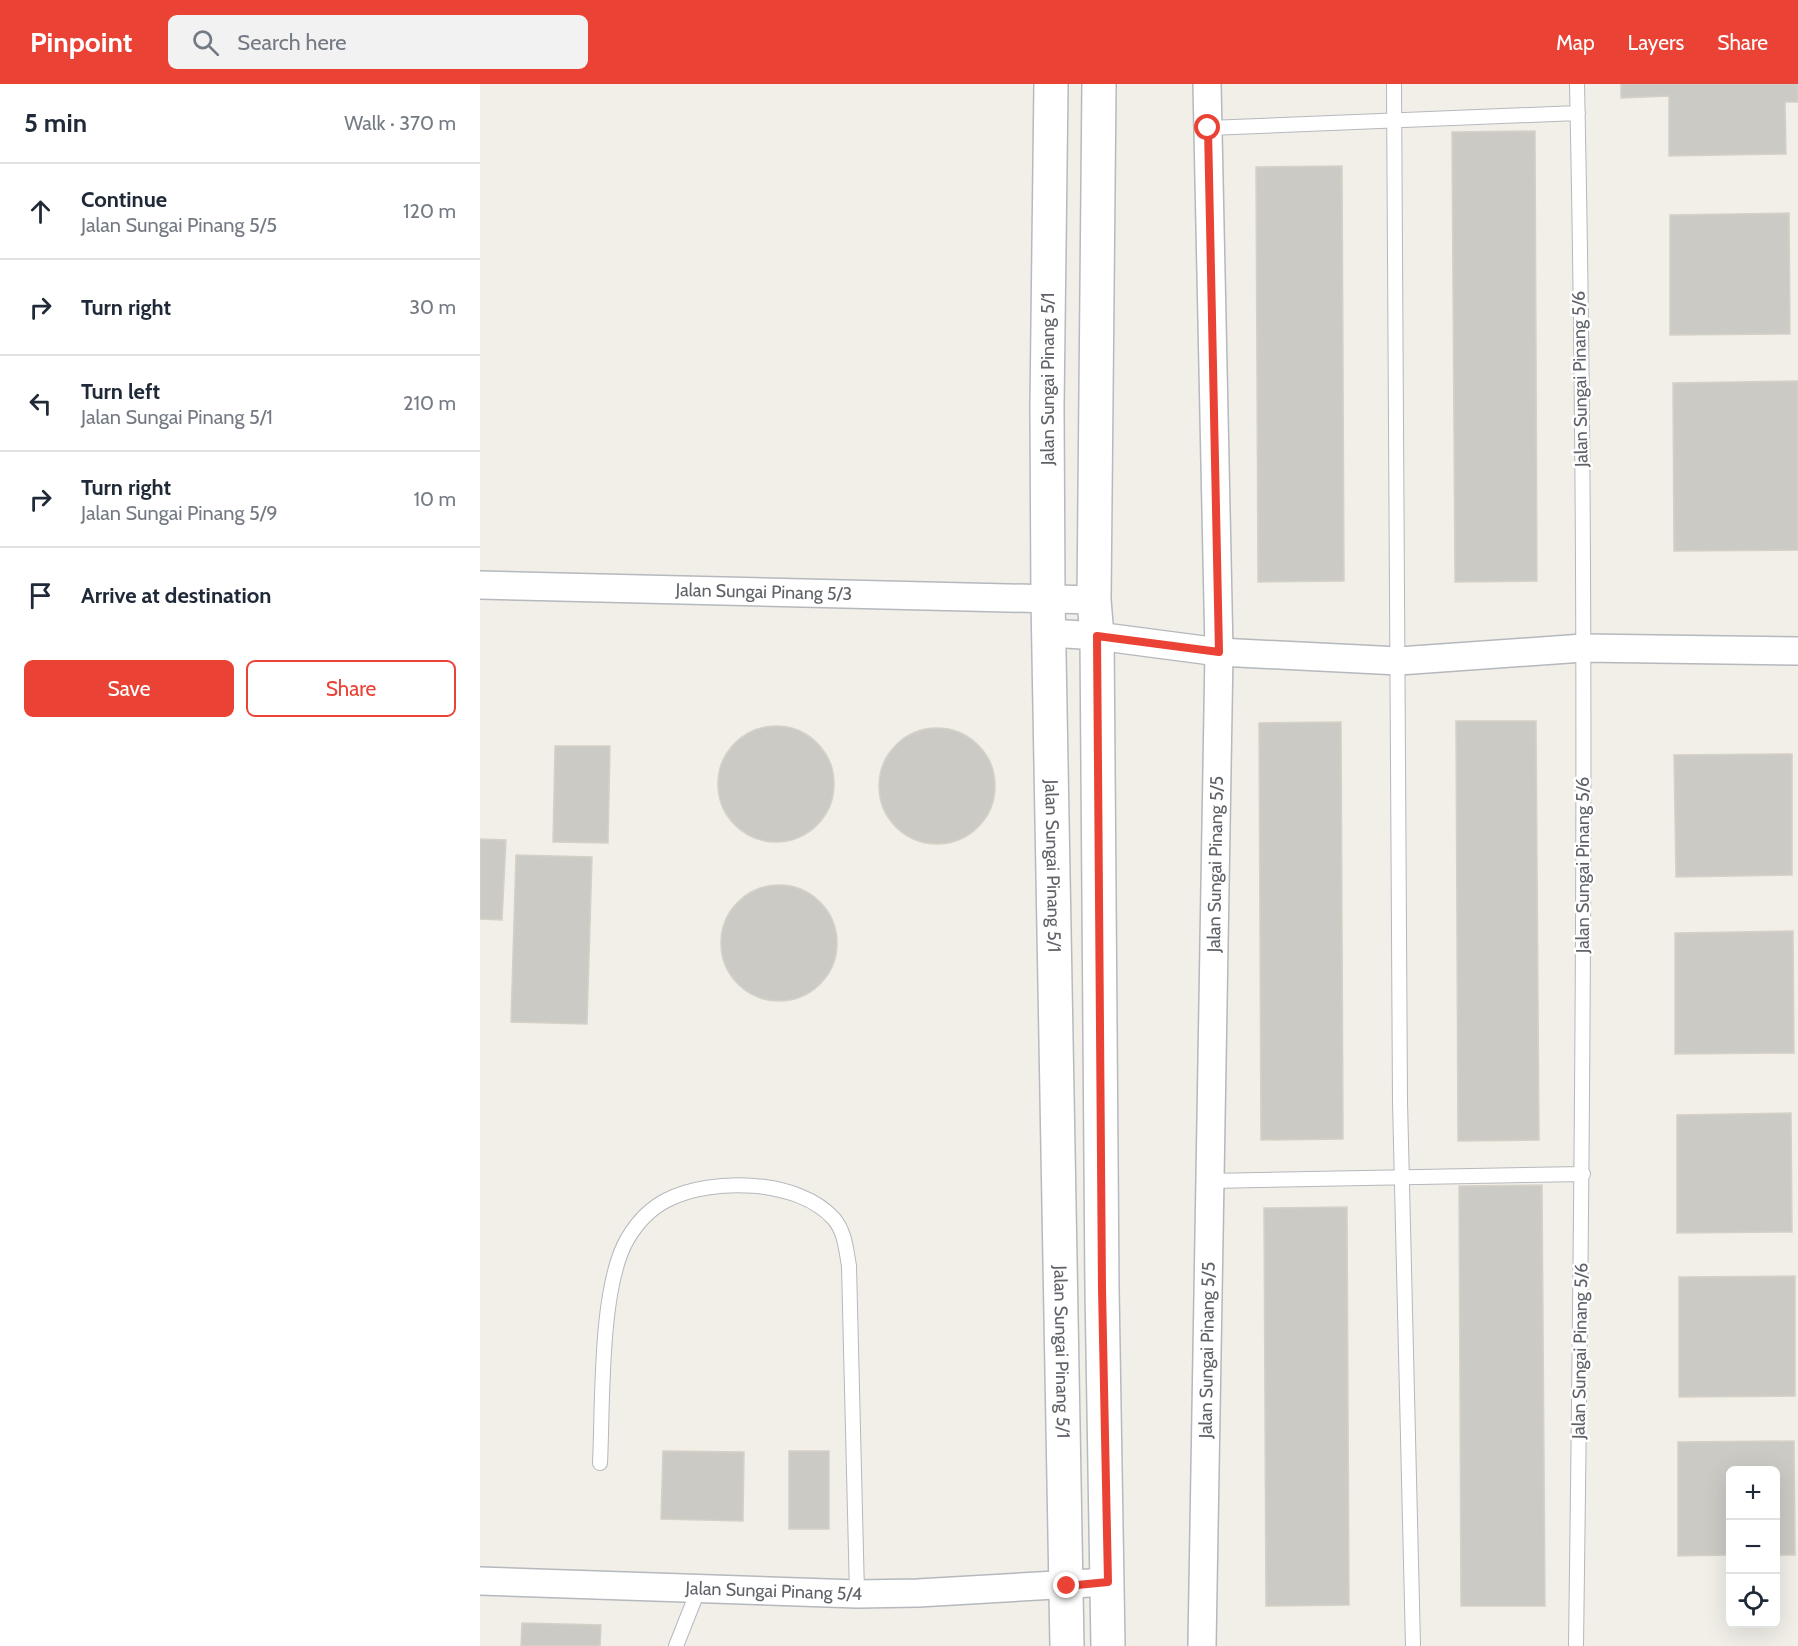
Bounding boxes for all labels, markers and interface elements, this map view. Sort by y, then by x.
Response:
search box [168,15,588,69]
text: Pinpoint [30,25,132,59]
icon: search [189,26,222,59]
text: Search here [237,29,347,56]
text: Map [1556,30,1595,55]
text: Layers [1628,30,1684,55]
text: Share [1717,30,1768,55]
text: 5 min [24,107,87,139]
text: Walk · 370 m [344,111,456,135]
route start [1194,114,1220,140]
text: Continue [81,186,167,213]
icon: ahead [24,195,57,228]
text: 120 m [403,199,456,223]
text: Jalan Sungai Pinang 5/5 [81,213,277,237]
icon: right [24,291,57,324]
street label: Jalan Sungai Pinang 5/6 [1567,291,1593,468]
street label: Jalan Sungai Pinang 5/1 [1037,293,1059,466]
text: Turn right [81,294,171,321]
text: 30 m [409,295,456,319]
text: Turn left [81,378,160,405]
icon: left [24,387,57,420]
text: 210 m [403,391,456,415]
text: Jalan Sungai Pinang 5/1 [81,405,273,429]
text: Turn right [81,474,171,501]
icon: right [24,483,57,516]
text: 10 m [413,487,456,511]
text: Jalan Sungai Pinang 5/9 [81,501,278,525]
icon: arrive [24,579,57,612]
street label: Jalan Sungai Pinang 5/3 [674,579,852,605]
text: Arrive at destination [81,582,271,609]
button: Save [24,660,234,717]
button: Share [246,660,456,717]
street label: Jalan Sungai Pinang 5/5 [1203,776,1228,954]
street label: Jalan Sungai Pinang 5/6 [1572,777,1594,954]
street label: Jalan Sungai Pinang 5/1 [1040,778,1065,952]
street label: Jalan Sungai Pinang 5/5 [1195,1262,1220,1440]
street label: Jalan Sungai Pinang 5/6 [1567,1263,1593,1440]
street label: Jalan Sungai Pinang 5/1 [1049,1264,1074,1438]
map controls [1726,1466,1780,1628]
button: + [1726,1466,1780,1520]
button: − [1726,1520,1780,1574]
route end [1053,1572,1079,1598]
button: locate [1726,1574,1780,1628]
street label: Jalan Sungai Pinang 5/4 [684,1577,862,1605]

